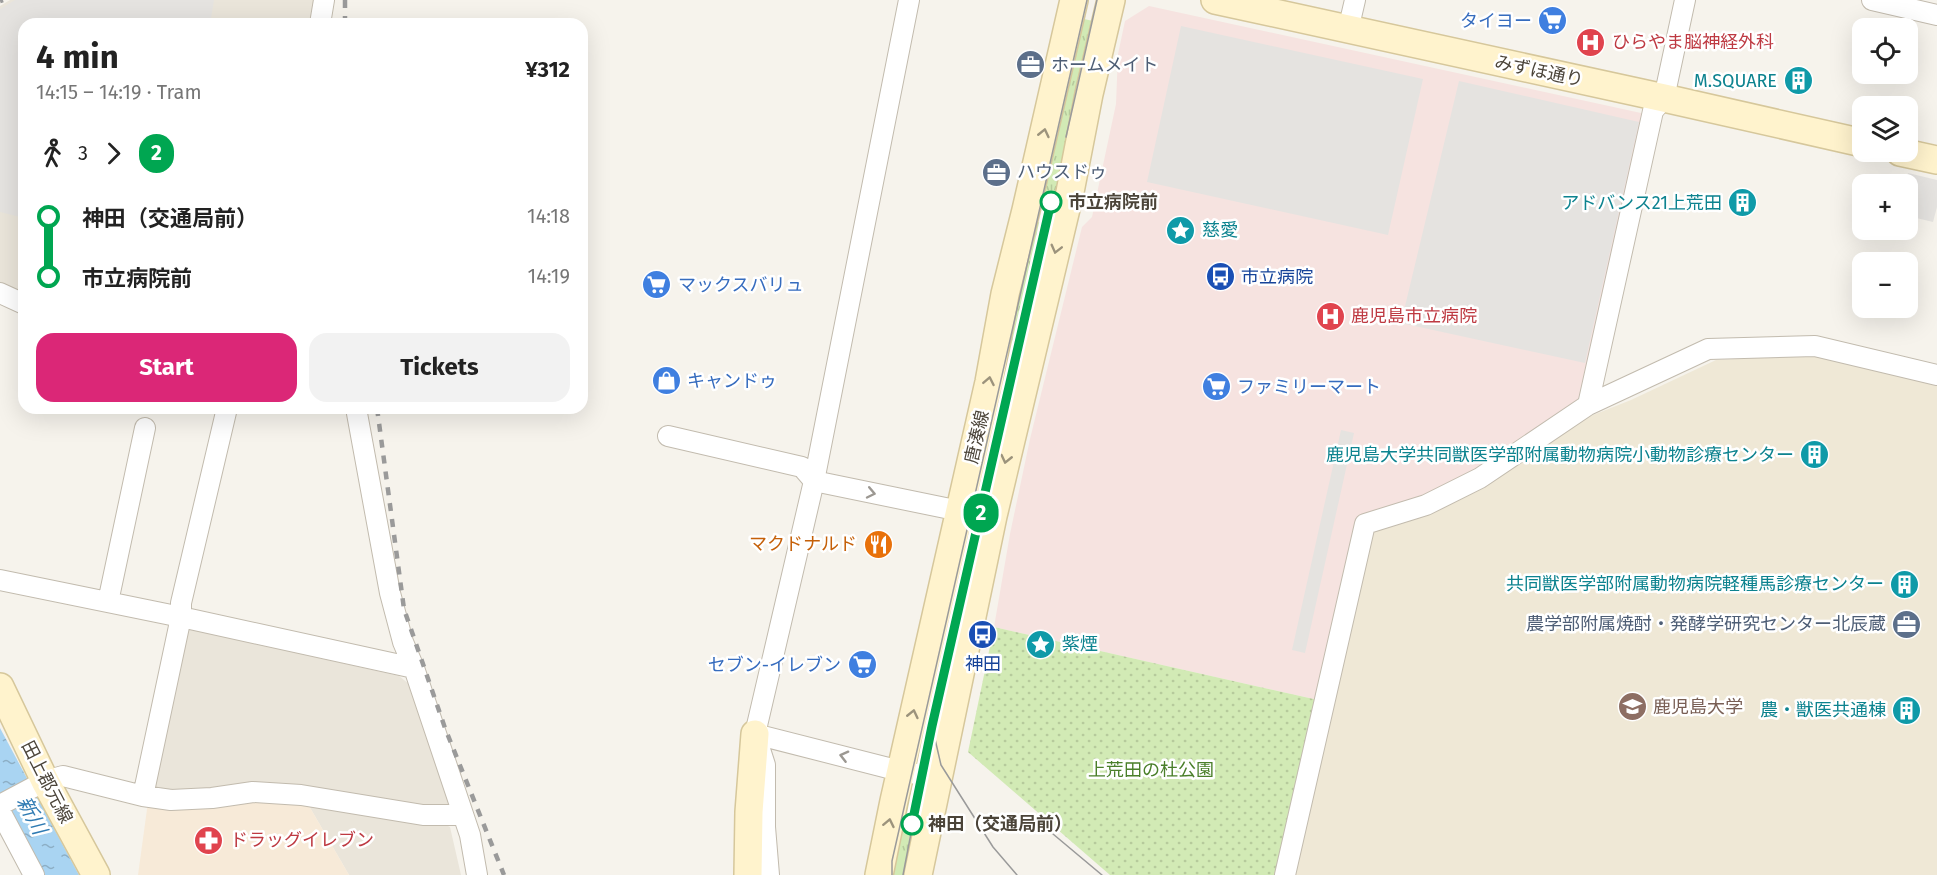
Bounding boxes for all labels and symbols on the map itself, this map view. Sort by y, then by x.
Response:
supermarket icon: タイヨー [1537,5,1569,37]
place label: タイヨー [1460,10,1532,32]
hospital icon: ひらやま脳神経外科 [1575,26,1607,58]
place label: ひらやま脳神経外科 [1612,31,1774,53]
office icon: ホームメイト [1014,49,1046,81]
street label: みずほ通り [1493,51,1585,91]
place label: ホームメイト [1051,54,1158,76]
building icon: M.SQUARE [1782,65,1814,97]
place label: M.SQUARE [1694,70,1777,92]
one-way arrow [1037,128,1050,138]
office icon: ハウスドゥ [980,156,1012,188]
place label: ハウスドゥ [1017,161,1107,183]
building icon: アドバンス21上荒田 [1727,187,1759,219]
marker: 市立病院前 [1040,191,1062,213]
place label: 市立病院前 [1068,191,1158,213]
place label: アドバンス21上荒田 [1561,192,1722,214]
place icon: 慈愛 [1165,214,1197,246]
place label: 慈愛 [1202,219,1238,241]
one-way arrow [1050,244,1063,254]
bus stop icon: 市立病院 [1204,261,1236,293]
place label: 市立病院 [1241,266,1313,288]
supermarket icon: マックスバリュ [641,269,673,301]
place label: マックスバリュ [678,274,803,296]
hospital icon: 鹿児島市立病院 [1314,300,1346,332]
place label: 鹿児島市立病院 [1351,305,1477,327]
shop icon: キャンドゥ [650,365,682,397]
place label: キャンドゥ [687,370,777,392]
supermarket icon: ファミリーマート [1200,371,1232,403]
one-way arrow [982,376,995,386]
place label: ファミリーマート [1237,376,1381,398]
street label: 唐湊線 [960,408,994,466]
building icon: 鹿児島大学共同獣医学部附属動物病院小動物診療センター [1799,439,1831,471]
place label: 鹿児島大学共同獣医学部附属動物病院小動物診療センター [1326,444,1794,466]
one-way arrow [1001,454,1014,464]
one-way arrow [866,486,876,499]
line badge: 2 [962,494,1000,532]
restaurant icon: マクドナルド [862,528,894,560]
place label: マクドナルド [749,533,857,555]
building icon: 共同獣医学部附属動物病院軽種馬診療センター [1889,568,1921,600]
place label: 共同獣医学部附属動物病院軽種馬診療センター [1506,573,1884,595]
office icon: 農学部附属焼酎・発酵学研究センター北辰蔵 [1891,608,1923,640]
place label: 農学部附属焼酎・発酵学研究センター北辰蔵 [1526,613,1886,635]
bus stop icon: 神田 [967,619,999,651]
place icon: 紫煙 [1025,628,1057,660]
place label: 紫煙 [1062,633,1098,655]
supermarket icon: セブン-イレブン [846,649,878,681]
place label: 神田 [965,653,1001,675]
place label: セブン-イレブン [708,654,841,676]
school or university icon: 鹿児島大学 [1616,691,1648,723]
building icon: 農・獣医共通棟 [1891,694,1923,726]
place label: 鹿児島大学 [1653,696,1743,718]
place label: 農・獣医共通棟 [1760,699,1886,721]
one-way arrow [906,710,919,720]
street label: 田上郡元線 [17,737,77,827]
one-way arrow [839,751,849,764]
park label: 上荒田の杜公園 [1088,759,1214,781]
water label: 新川 [12,792,53,840]
marker: 神田（交通局前） [901,813,923,835]
place label: 神田（交通局前） [928,813,1072,835]
one-way arrow [882,818,895,828]
pharmacy icon: ドラッグイレブン [193,824,225,856]
place label: ドラッグイレブン [230,829,374,851]

